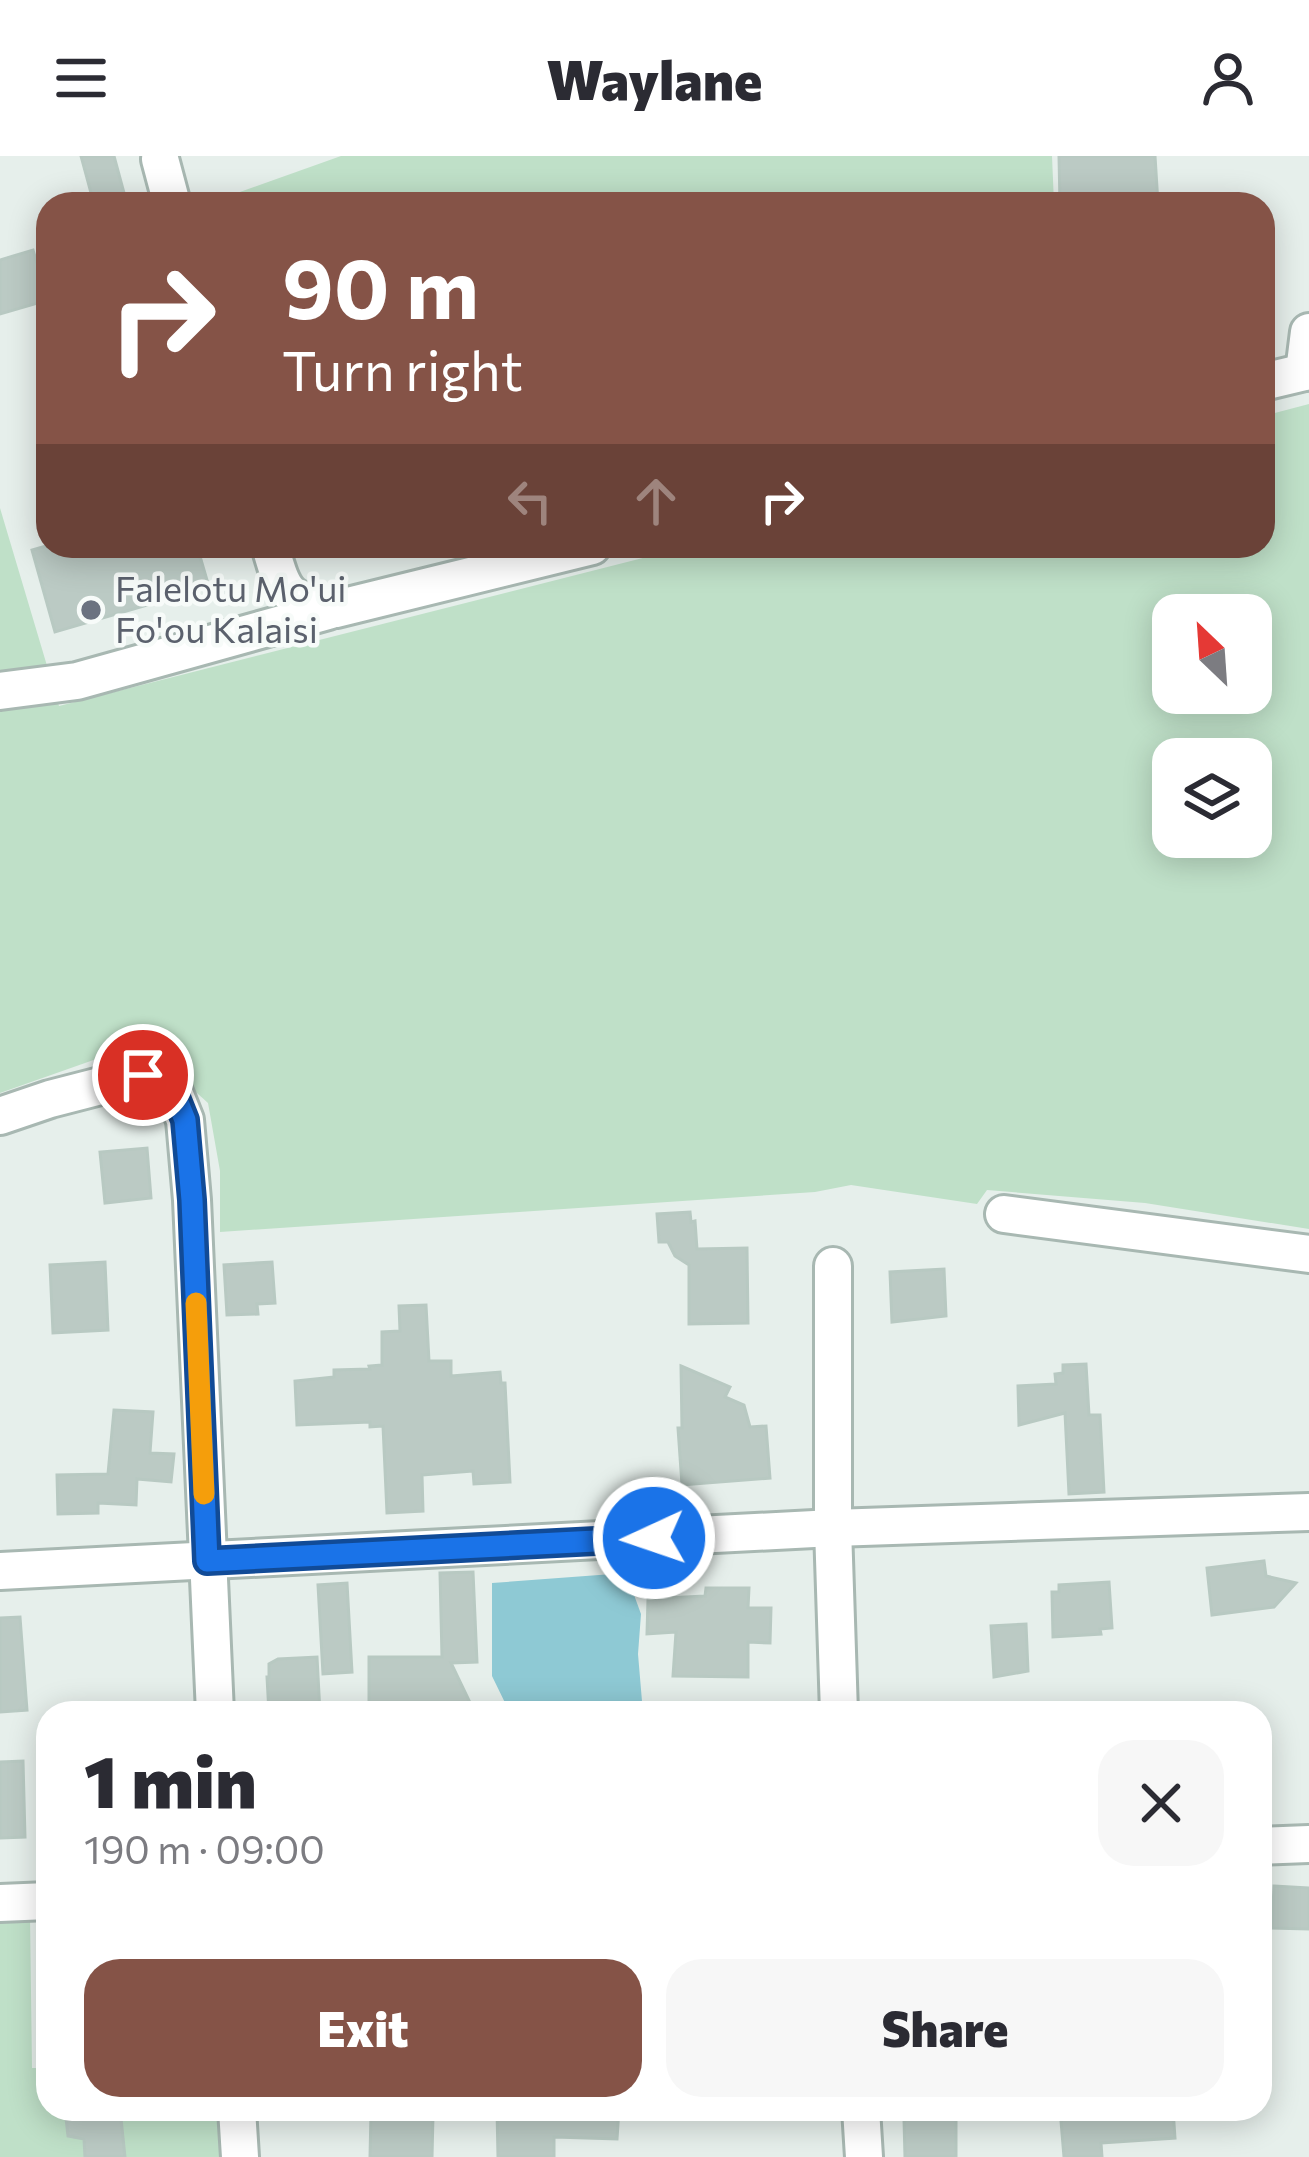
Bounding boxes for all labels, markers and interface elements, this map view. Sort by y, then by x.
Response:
icon: menu [48,45,114,111]
text: Waylane [547,45,762,111]
icon: person [1195,45,1261,111]
text: 90 m [282,234,479,336]
icon: right [84,240,240,396]
text: Turn right [282,336,523,402]
icon: left [497,468,563,534]
icon: ahead [623,468,689,534]
icon: right [749,468,815,534]
place label: Falelotu Mo'ui Fo'ou Kalaisi [115,565,347,650]
north arrow [1152,594,1272,714]
map controls [1152,594,1272,858]
marker: Falelotu Mo'ui Fo'ou Kalaisi [78,597,104,623]
button: layers [1152,738,1272,858]
pin [92,1024,194,1126]
icon: arrive [110,1042,176,1108]
position arrow [591,1475,717,1601]
text: 1 min [84,1735,257,1823]
button: close [1098,1740,1224,1866]
text: 190 m · 09:00 [84,1824,325,1872]
button: Exit [84,1959,642,2097]
button: Share [666,1959,1224,2097]

